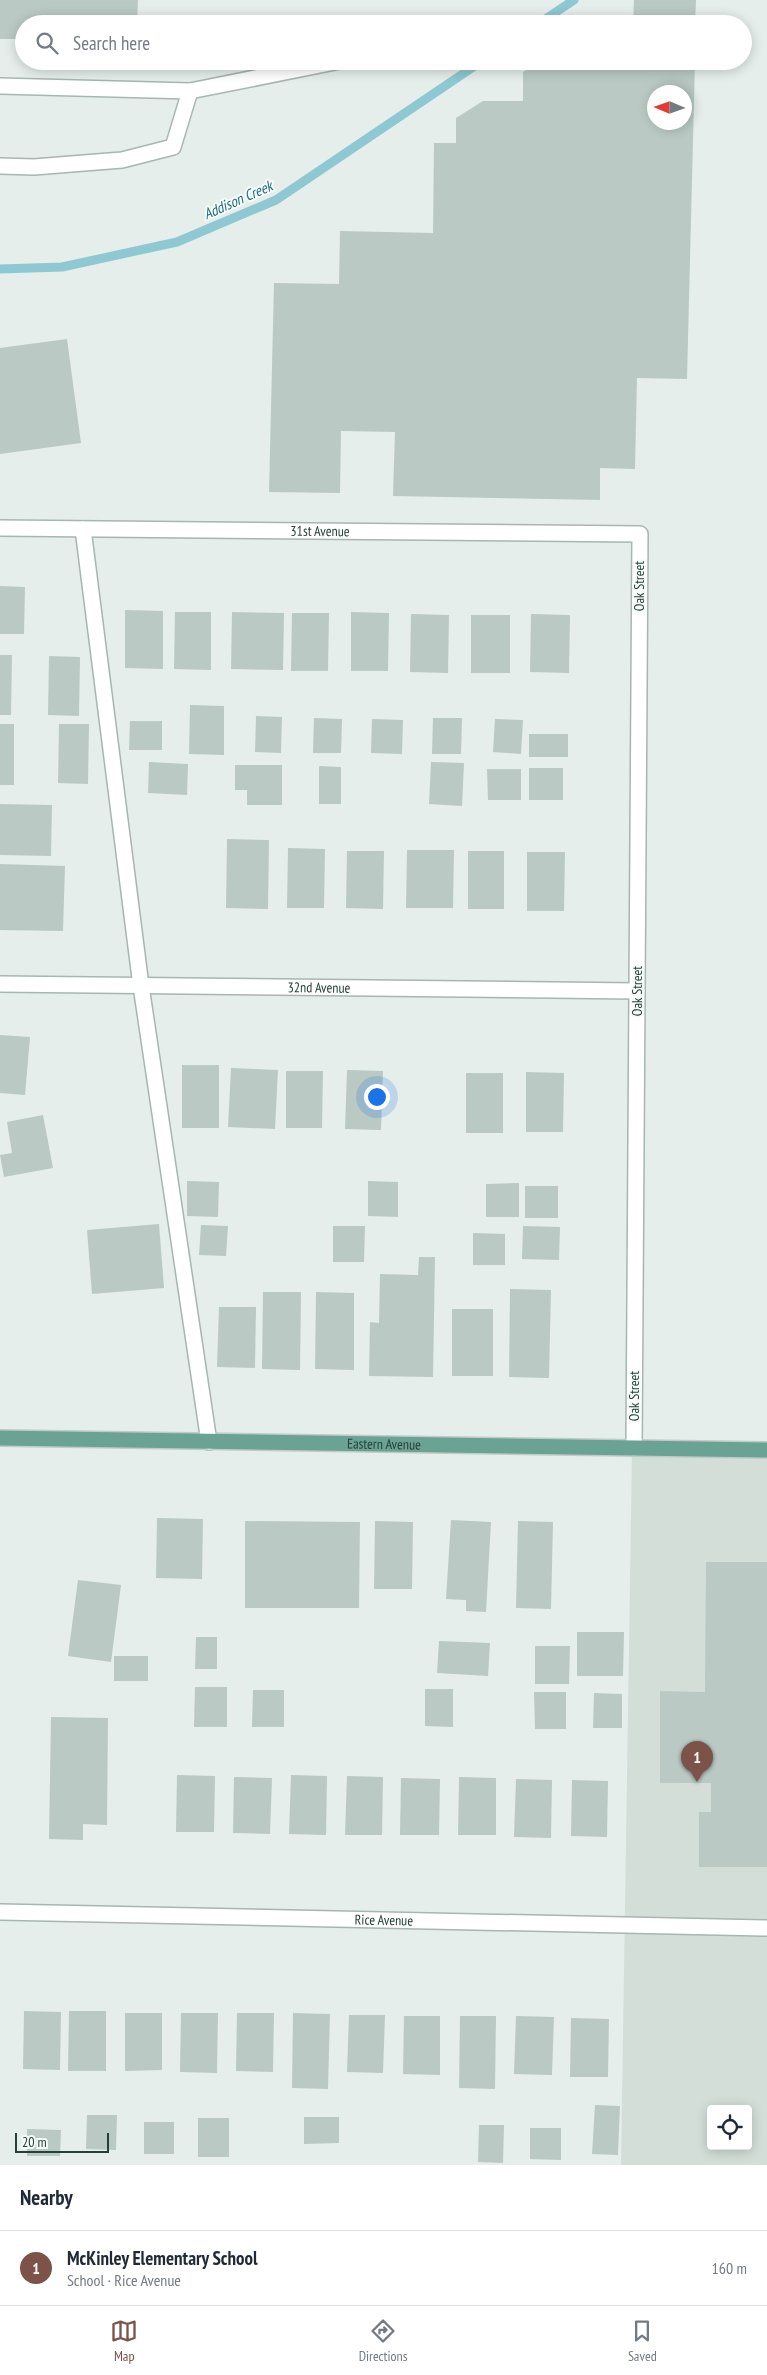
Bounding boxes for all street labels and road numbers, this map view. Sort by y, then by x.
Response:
street label: 31st Avenue [290,522,350,540]
street label: Oak Street [630,561,648,611]
street label: Oak Street [628,966,646,1016]
street label: 32nd Avenue [287,978,351,997]
street label: Oak Street [625,1371,643,1421]
street label: Eastern Avenue [347,1434,421,1454]
street label: Rice Avenue [355,1910,413,1930]

